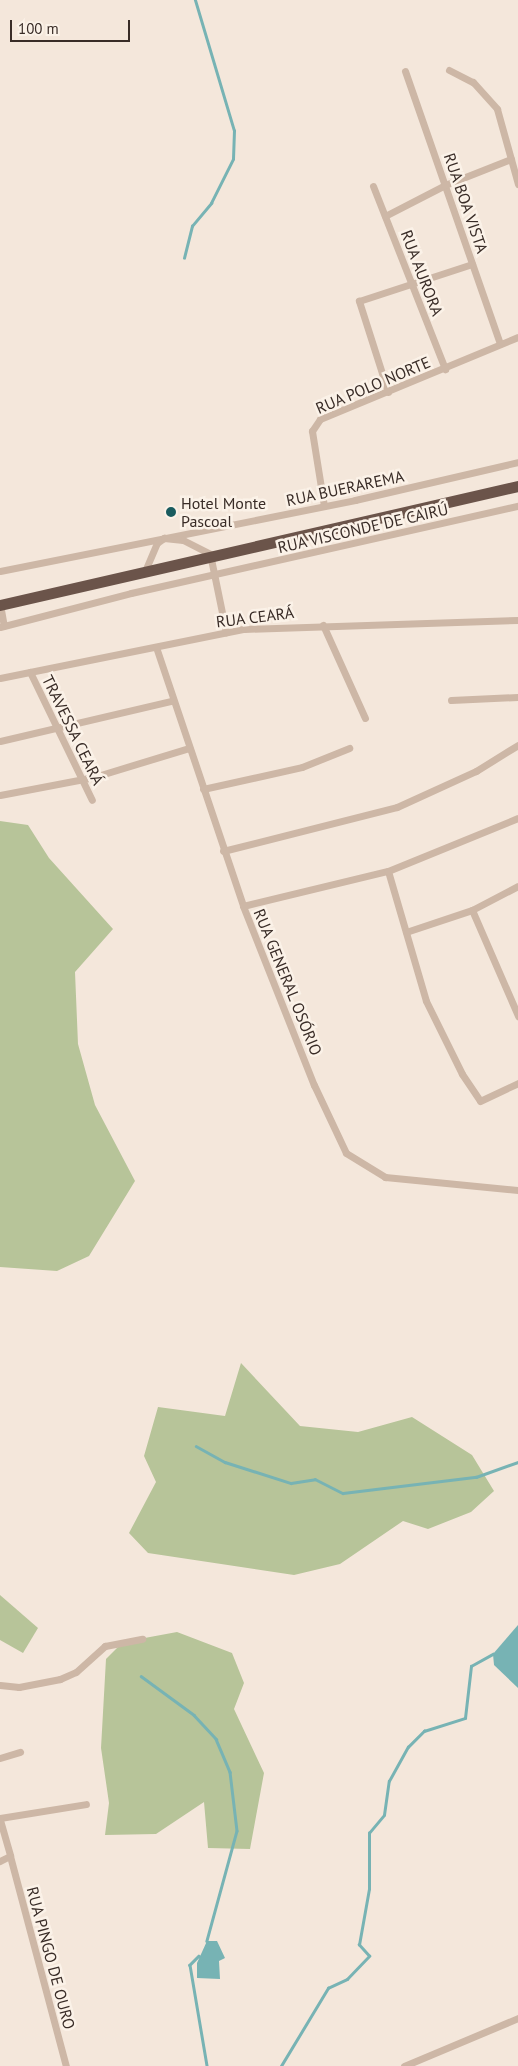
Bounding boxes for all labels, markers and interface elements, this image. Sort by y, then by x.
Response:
scale bar [12,10,132,42]
text: 100 m [18,19,59,38]
street label: RUA BOA VISTA [440,150,492,256]
street label: RUA AURORA [397,227,447,319]
street label: RUA POLO NORTE [312,352,434,418]
street label: RUA BUERAREMA [284,466,406,510]
place label: Hotel Monte Pascoal [181,493,266,531]
street label: RUA VISCONDE DE CAIRÚ [275,499,451,557]
marker: Hotel Monte Pascoal [165,506,177,518]
street label: RUA CEARÁ [215,603,295,631]
street label: TRAVESSA CEARÁ [38,672,108,788]
street label: RUA GENERAL OSÓRIO [250,905,326,1059]
street label: RUA PINGO DE OURO [23,1884,79,2032]

